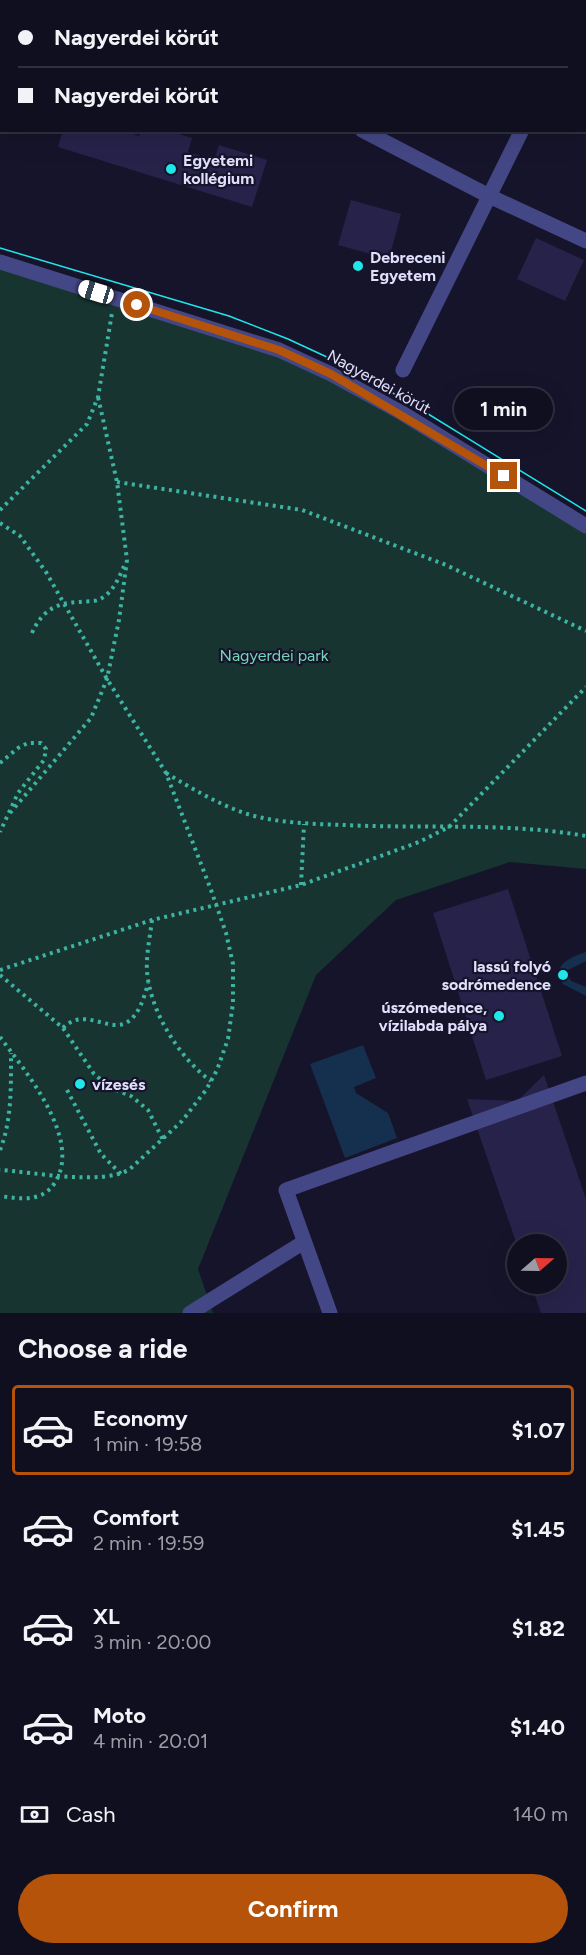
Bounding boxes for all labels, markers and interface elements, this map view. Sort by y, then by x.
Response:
text: Nagyerdei körút [54,24,219,51]
text: Nagyerdei körút [54,82,219,109]
place label: Egyetemi kollégium [183,151,254,188]
marker: Egyetemi kollégium [164,162,178,176]
place label: Debreceni Egyetem [370,248,445,285]
marker: Debreceni Egyetem [351,259,365,273]
car [76,278,116,306]
route start [123,291,150,318]
street label: Nagyerdei körút [324,346,434,418]
callout: 1 min [454,389,554,431]
text: 1 min [480,397,527,421]
route end [490,462,517,489]
park label: Nagyerdei park [220,646,329,665]
place label: lassú folyó sodrómedence [441,957,551,994]
marker: lassú folyó sodrómedence [556,968,570,982]
place label: úszómedence, vízilabda pálya [379,998,487,1035]
marker: úszómedence, vízilabda pálya [492,1009,506,1023]
place label: vízesés [92,1075,146,1094]
marker: vízesés [73,1077,87,1091]
north arrow [507,1234,567,1294]
map controls [507,1234,567,1294]
text: Choose a ride [18,1332,187,1365]
icon: car [21,1403,75,1457]
text: Economy [93,1405,188,1432]
text: $1.07 [512,1417,565,1444]
text: 1 min · 19:58 [93,1432,202,1456]
icon: car [21,1502,75,1556]
text: Comfort [93,1504,179,1531]
text: $1.45 [511,1516,565,1543]
text: 2 min · 19:59 [93,1531,204,1555]
icon: car [21,1601,75,1655]
text: XL [93,1603,120,1630]
text: $1.82 [512,1615,565,1642]
text: 3 min · 20:00 [93,1630,211,1654]
icon: car [21,1700,75,1754]
text: Moto [93,1702,146,1729]
text: $1.40 [510,1714,565,1741]
text: 4 min · 20:01 [93,1729,208,1753]
icon: cash [18,1798,51,1831]
text: Cash [66,1801,116,1828]
text: 140 m [513,1802,568,1826]
button: Confirm [18,1874,568,1943]

